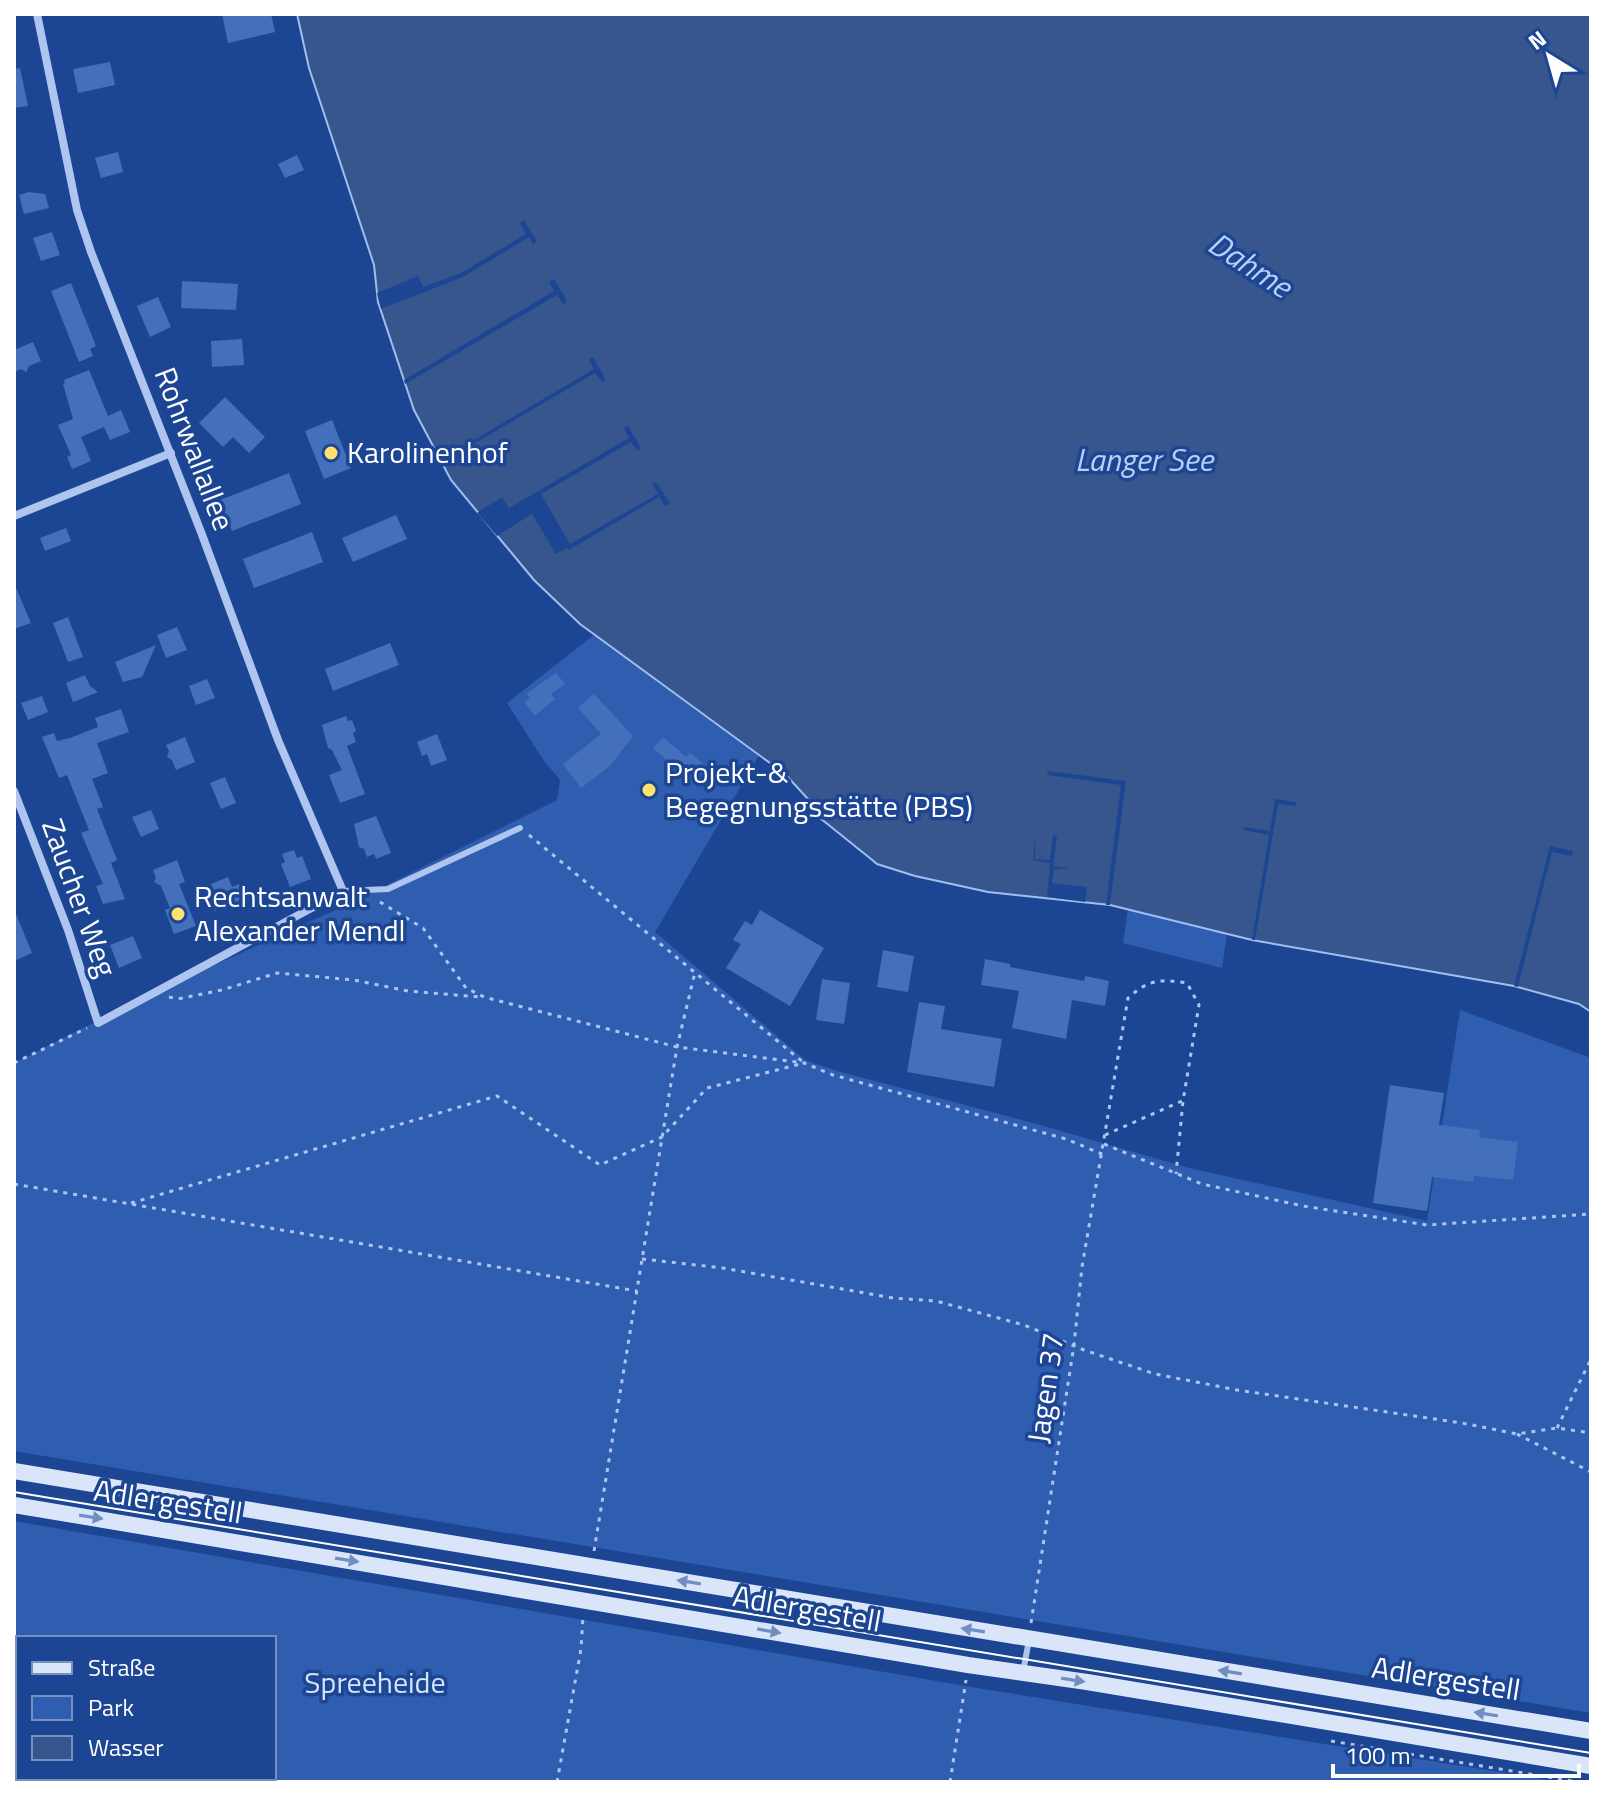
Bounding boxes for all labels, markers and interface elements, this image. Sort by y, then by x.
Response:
north arrow [1509,16,1589,96]
text: N [1521,22,1553,58]
water label: Dahme [1199,219,1304,310]
street label: Rohrwallallee [143,360,247,537]
place label: Karolinenhof [347,429,508,475]
water label: Langer See [1075,435,1215,483]
marker: Karolinenhof [322,444,340,462]
place label: Projekt-& Begegnungsstätte (PBS) [665,749,973,829]
marker: Projekt-& Begegnungsstätte (PBS) [640,781,658,799]
street label: Zaucher Weg [30,812,130,983]
place label: Rechtsanwalt Alexander Mendl [194,873,406,953]
marker: Rechtsanwalt Alexander Mendl [169,905,187,923]
street label: Jagen 37 [1015,1330,1075,1446]
street label: Adlergestell [91,1467,246,1535]
one-way arrow [79,1512,104,1524]
one-way arrow [335,1554,360,1567]
street label: Adlergestell [729,1572,885,1644]
one-way arrow [676,1576,701,1588]
one-way arrow [961,1623,986,1635]
one-way arrow [757,1626,782,1638]
legend [16,1636,276,1780]
street label: Adlergestell [1369,1644,1524,1712]
text: Straße [88,1649,155,1685]
park label: Spreeheide [304,1659,446,1705]
one-way arrow [1217,1665,1242,1678]
one-way arrow [1061,1674,1086,1687]
text: Park [88,1689,134,1725]
one-way arrow [1474,1707,1499,1720]
scale bar [1333,1728,1579,1778]
text: Wasser [88,1729,164,1765]
text: 100 m [1345,1737,1411,1773]

